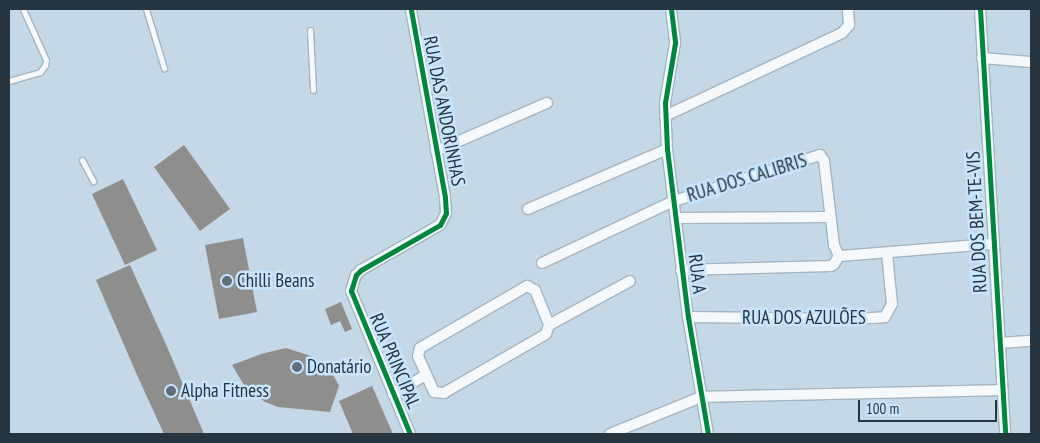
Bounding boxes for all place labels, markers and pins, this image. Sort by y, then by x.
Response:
place label: Chilli Beans [237,270,314,292]
marker: Chilli Beans [221,275,233,287]
place label: Donatário [307,356,371,378]
marker: Donatário [291,361,303,373]
place label: Alpha Fitness [181,380,269,402]
marker: Alpha Fitness [165,385,177,397]

